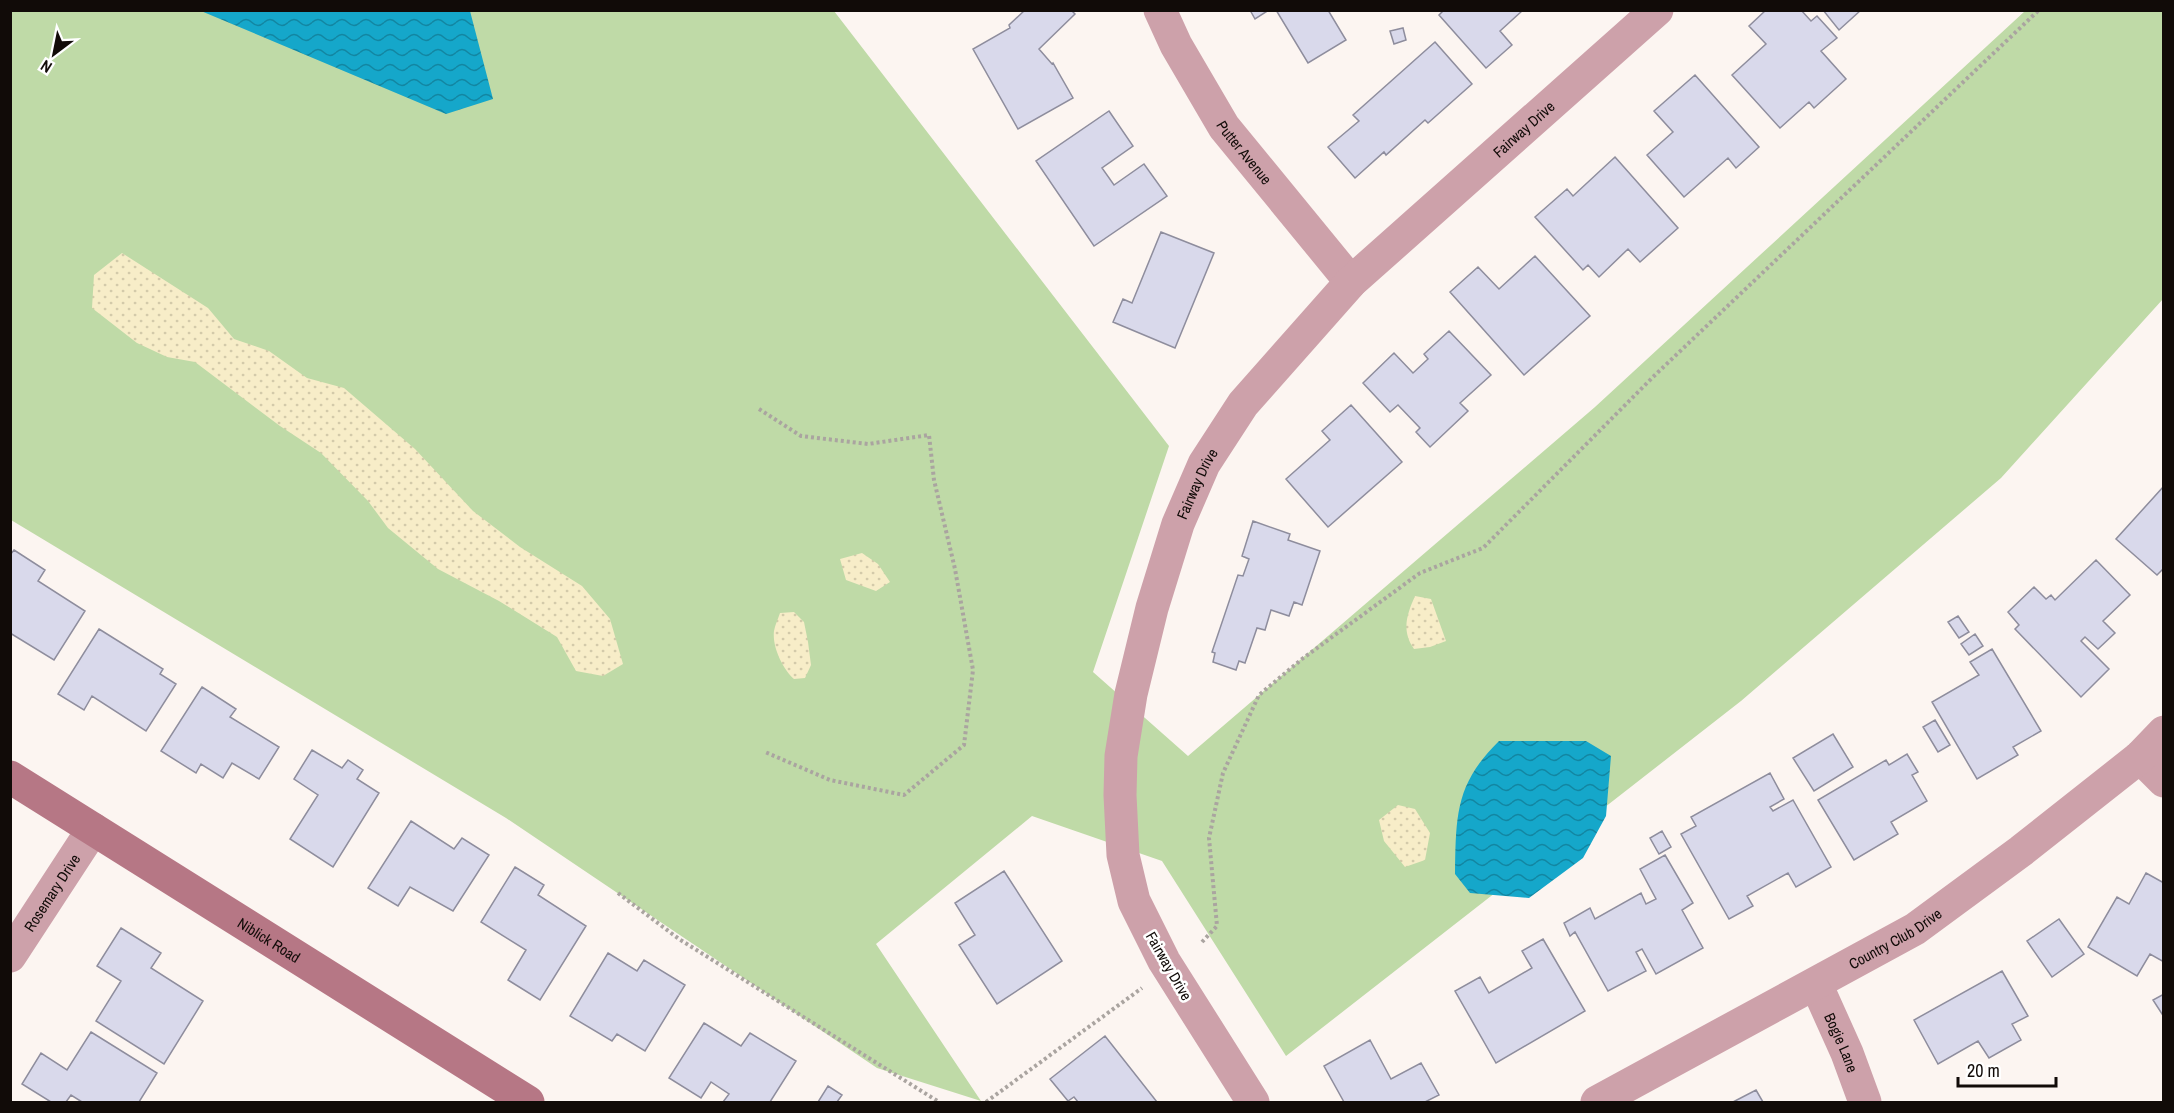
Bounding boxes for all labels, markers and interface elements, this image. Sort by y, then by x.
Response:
north arrow [24,24,84,84]
text: N [36,55,56,79]
street label: Fairway Drive [1488,96,1559,162]
street label: Putter Avenue [1212,116,1277,189]
street label: Fairway Drive [1171,444,1222,522]
street label: Rosemary Drive [18,849,85,935]
street label: Country Club Drive [1845,902,1946,974]
street label: Niblick Road [234,912,305,967]
street label: Fairway Drive [1141,928,1197,1004]
street label: Bogie Lane [1820,1009,1864,1075]
scale bar [1958,1050,2056,1088]
text: 20 m [1967,1058,2000,1083]

